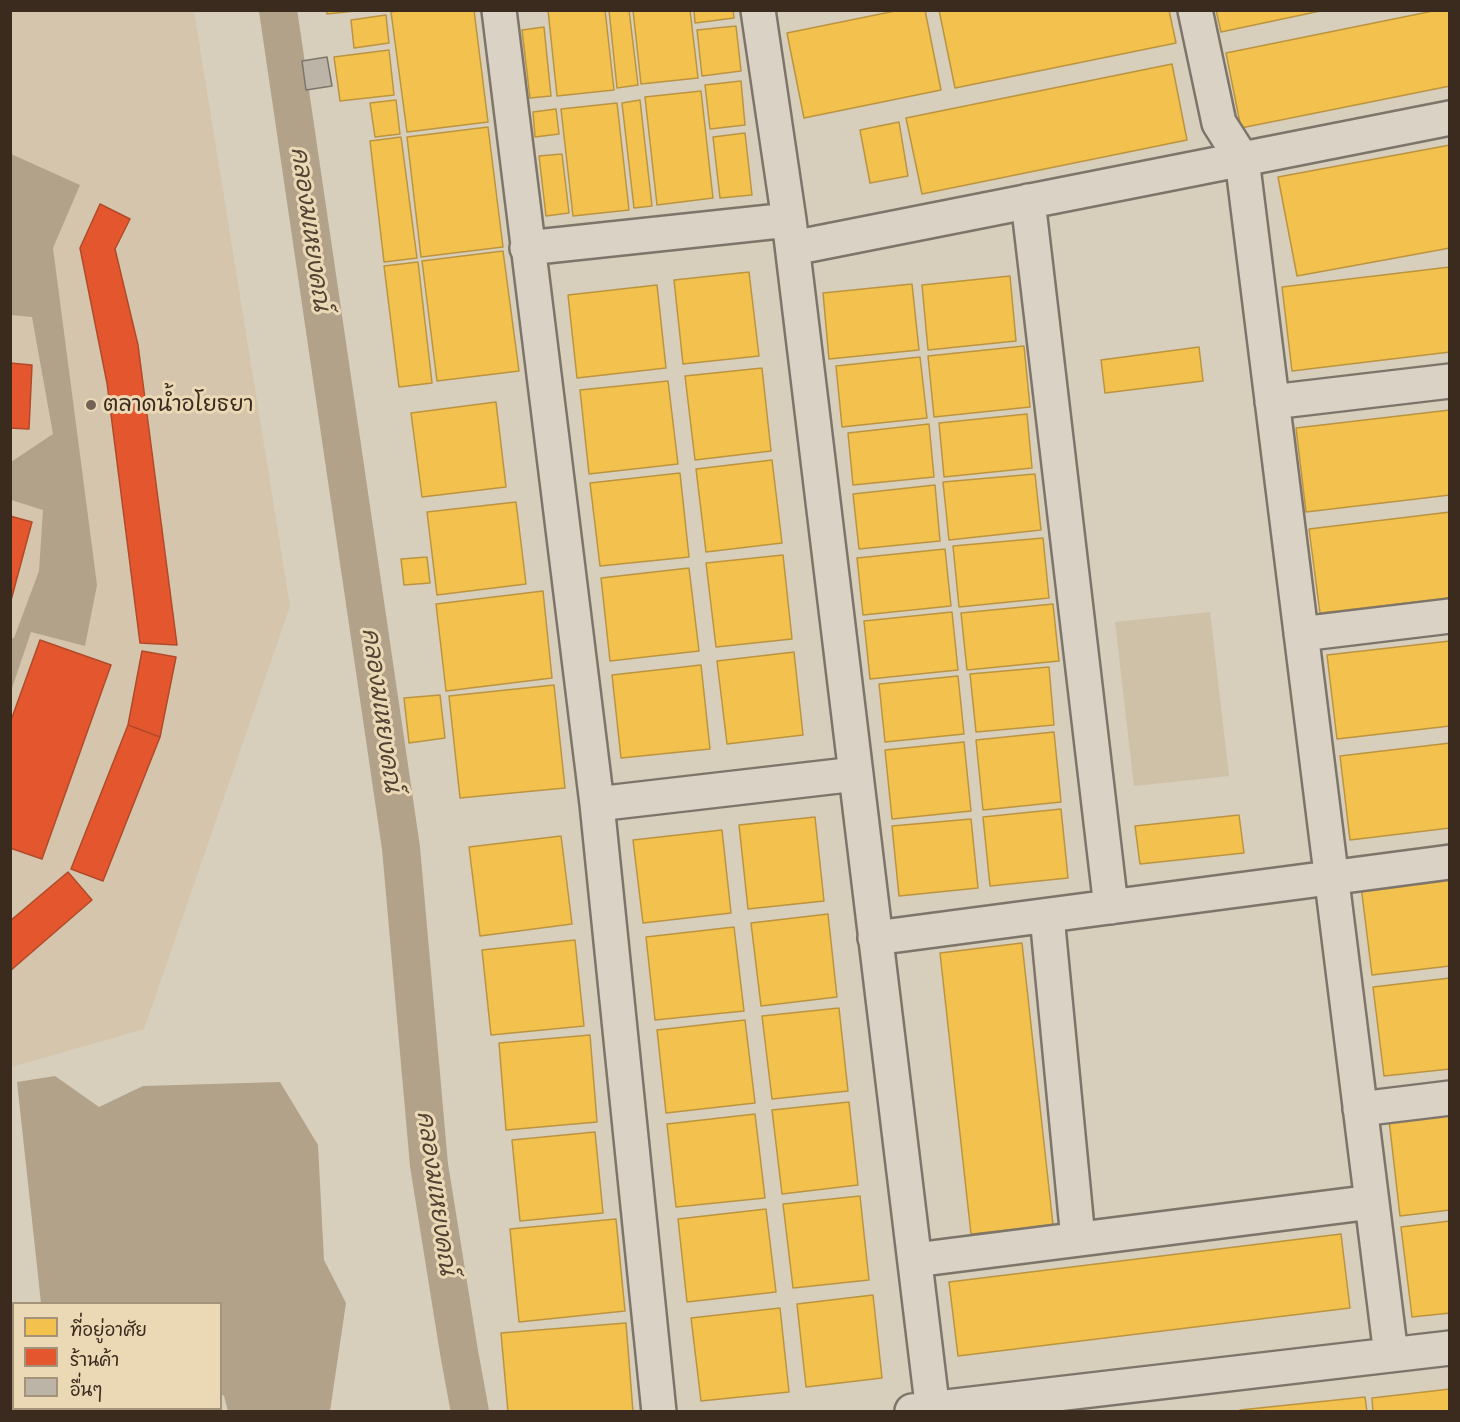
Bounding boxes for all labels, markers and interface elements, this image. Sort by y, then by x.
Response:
water label: คลองมเหยงคณ์ [284,145,336,313]
place label: ตลาดน้ำอโยธยา [103,392,254,418]
marker: ตลาดน้ำอโยธยา [84,398,98,412]
water label: คลองมเหยงคณ์ [355,626,407,794]
water label: คลองมเหยงคณ์ [410,1109,462,1277]
legend [12,1302,222,1410]
text: ที่อยู่อาศัย [70,1320,147,1341]
text: ร้านค้า [70,1350,119,1371]
text: อื่นๆ [70,1380,102,1401]

